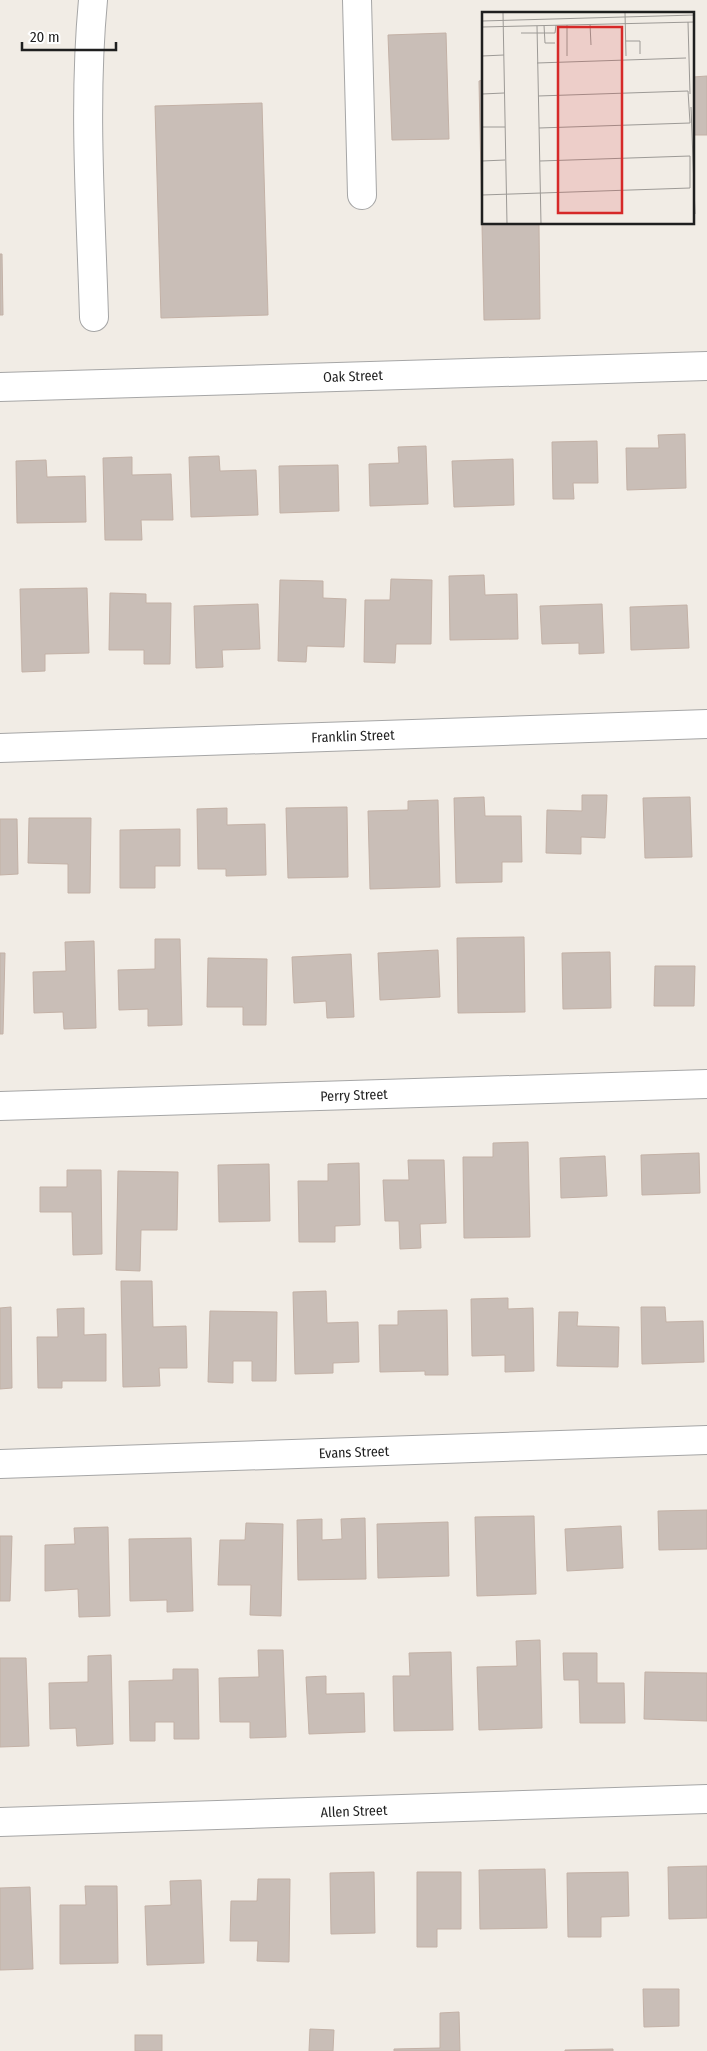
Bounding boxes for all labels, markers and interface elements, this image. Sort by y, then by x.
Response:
inset map [482,12,694,225]
scale bar [22,20,116,52]
text: 20 m [30,28,60,46]
street label: Oak Street [323,367,384,386]
street label: Franklin Street [311,727,395,746]
street label: Perry Street [320,1086,388,1105]
street label: Evans Street [319,1443,390,1462]
street label: Allen Street [320,1802,388,1821]

